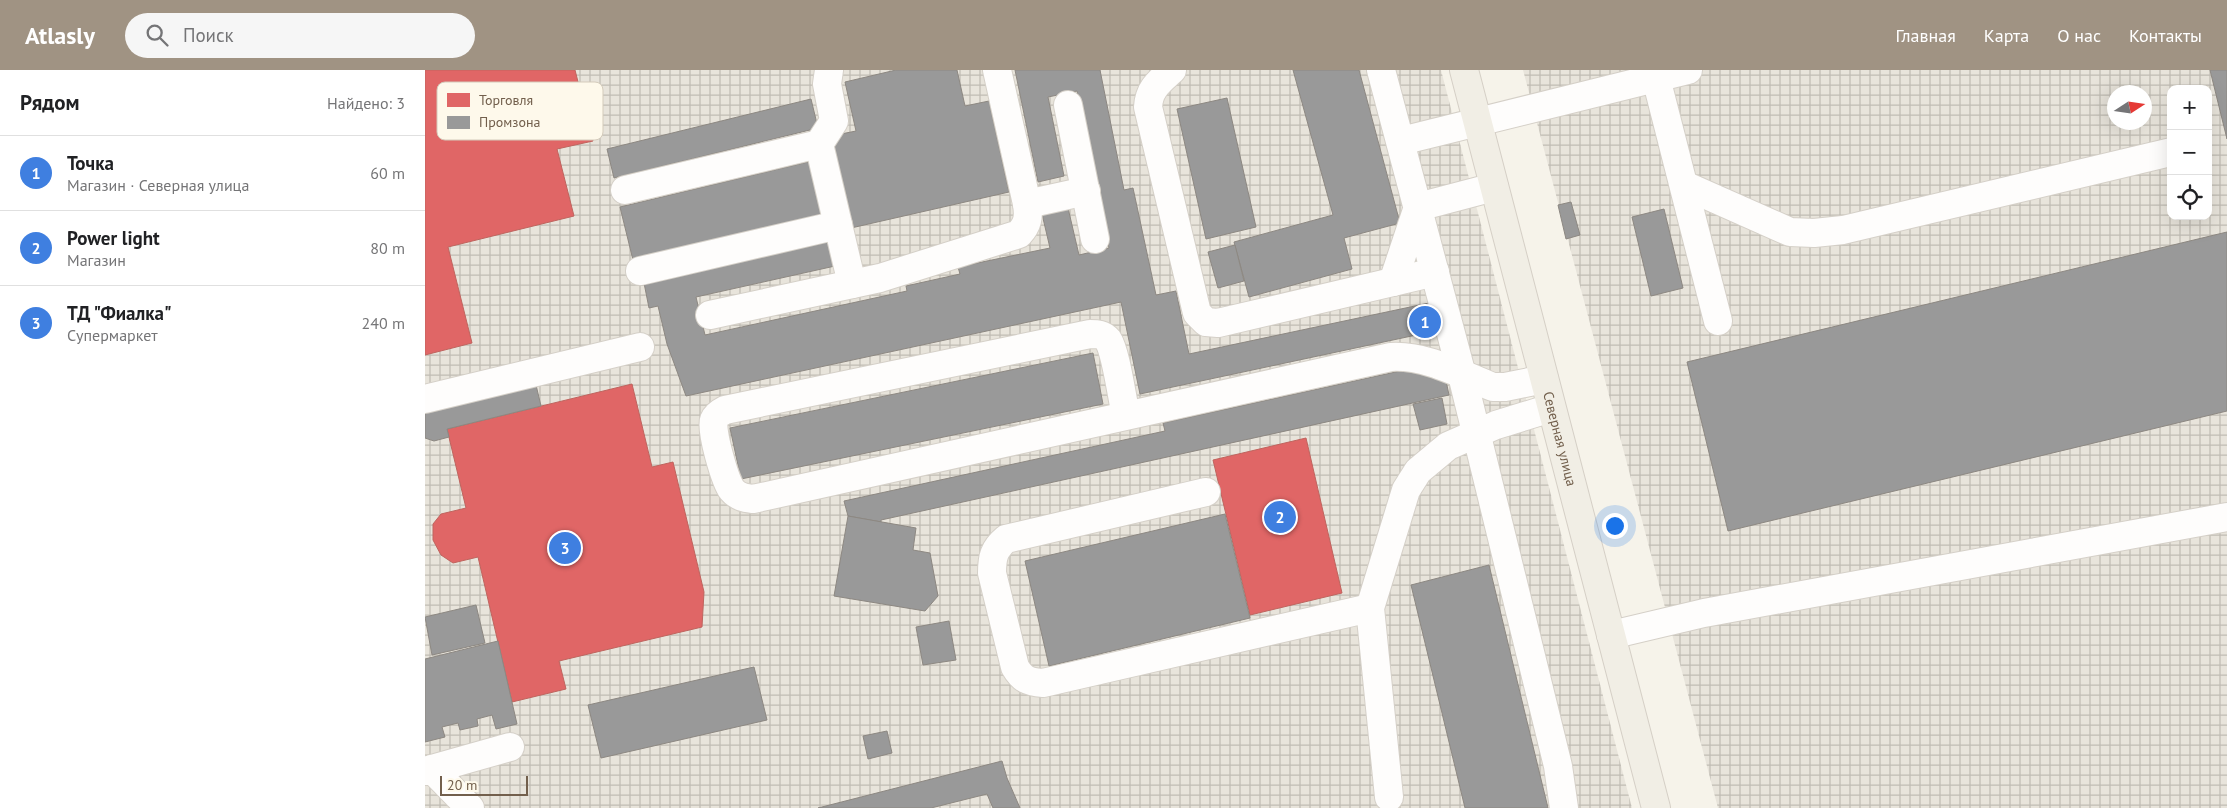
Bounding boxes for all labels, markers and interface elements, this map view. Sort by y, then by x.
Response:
search box [125,13,475,58]
text: Atlasly [25,20,95,51]
icon: search [143,21,171,49]
text: Поиск [183,23,234,47]
text: Главная [1895,24,1956,47]
text: Карта [1984,24,2029,47]
text: О нас [2057,24,2101,47]
text: Контакты [2129,24,2202,47]
legend [437,82,603,140]
north arrow [2107,85,2152,130]
map controls [2167,85,2212,220]
button: + [2167,85,2212,130]
text: Рядом [20,89,79,116]
text: Торговля [479,91,533,109]
text: Найдено: 3 [327,93,405,113]
text: Промзона [479,113,541,131]
button: − [2167,130,2212,175]
text: Точка [67,151,114,175]
text: 1 [31,163,41,183]
text: 60 m [370,163,405,183]
text: Магазин · Северная улица [67,175,249,195]
button: locate [2167,175,2212,220]
text: Power light [67,226,160,250]
text: 2 [31,238,41,258]
text: 80 m [370,238,405,258]
text: Магазин [67,250,126,270]
text: ТД "Фиалка" [67,301,172,325]
pin: 1 [1409,303,1441,341]
text: 3 [31,313,41,333]
text: 240 m [362,313,405,333]
text: Супермаркет [67,325,158,345]
street label: Северная улица [1539,390,1581,488]
pin: 2 [1264,498,1296,536]
your location [1602,513,1628,539]
pin: 3 [549,529,581,567]
scale bar [440,773,527,796]
text: 20 m [447,776,477,794]

